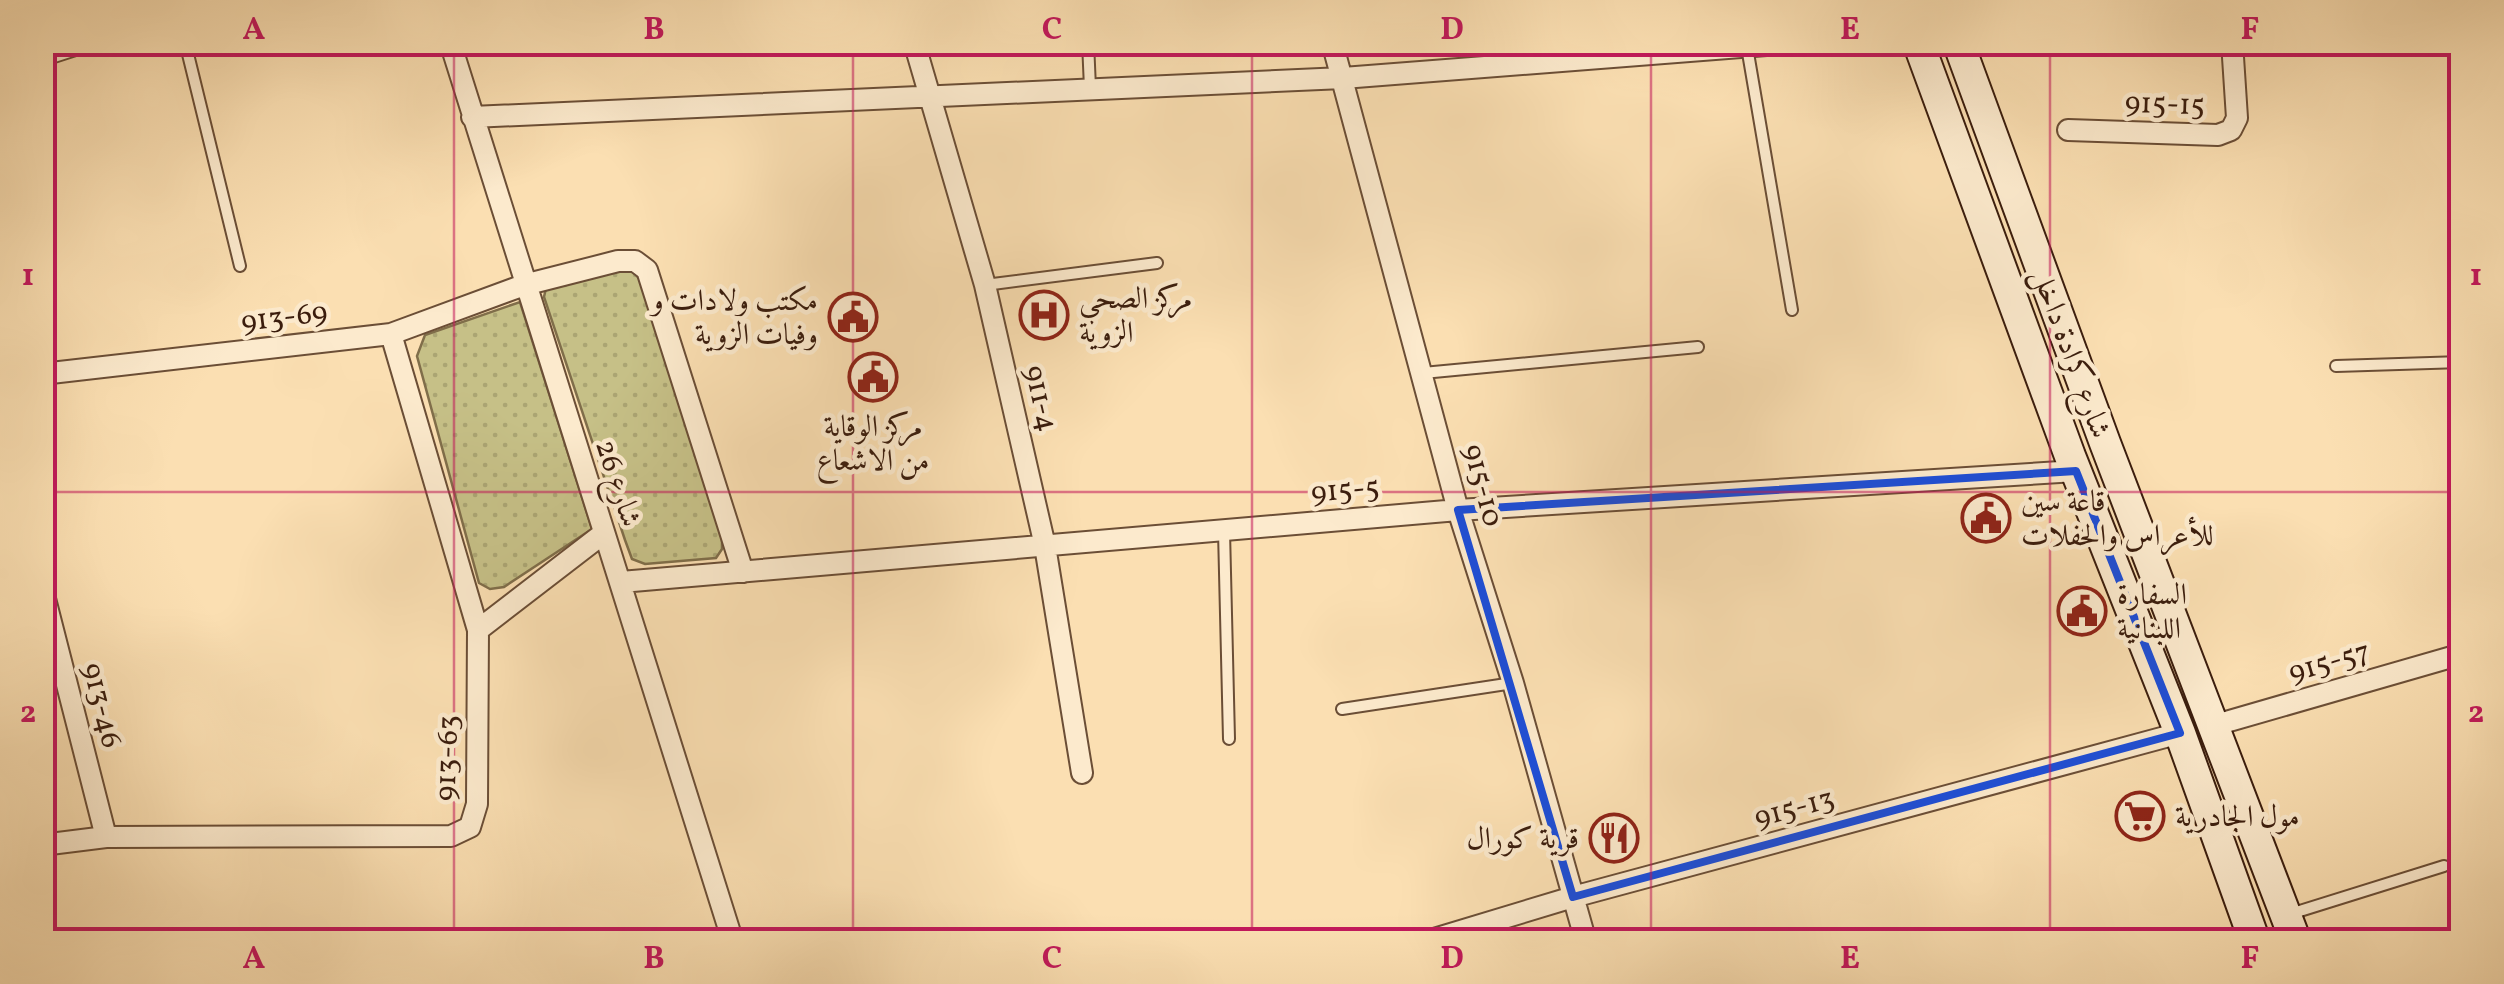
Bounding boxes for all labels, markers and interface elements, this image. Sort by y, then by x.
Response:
text: A [243,9,266,53]
text: B [643,9,665,53]
text: C [1042,9,1062,53]
text: D [1440,9,1464,53]
text: E [1840,9,1860,53]
text: F [2241,9,2260,53]
street label: 915-15 [2124,83,2206,127]
text: 1 [22,255,34,299]
text: 1 [2470,255,2482,299]
street label: شارع كرادة داخل [2018,263,2120,445]
place label: مركز الصحي الزوية [1079,279,1192,355]
place label: مكتب ولادات و وفيات الزوية [649,281,818,357]
hospital icon: مركز الصحي الزوية [1018,289,1070,341]
public building icon: مكتب ولادات و وفيات الزوية [827,291,879,343]
street label: 913-69 [239,292,330,344]
public building icon: مركز الوقاية من الاشعاع [847,351,899,403]
street label: 911-4 [1012,361,1068,436]
place label: مركز الوقاية من الاشعاع [817,407,929,485]
street label: شارع 26 [581,435,651,533]
street label: 915-10 [1451,440,1513,531]
street label: 915-5 [1309,467,1381,515]
place label: قاعة سين للأعراس والحفلات [2021,482,2214,558]
public building icon: قاعة سين للأعراس والحفلات [1960,492,2012,544]
place label: السفارة اللبنانية [2117,575,2187,651]
public building icon: السفارة اللبنانية [2056,585,2108,637]
street label: 915-57 [2284,631,2375,695]
street label: 913-46 [70,658,132,753]
text: 2 [20,692,36,736]
text: 2 [2468,692,2484,736]
street label: 913-63 [426,714,470,802]
street label: 915-13 [1750,778,1839,840]
supermarket icon: مول الجادرية [2114,790,2166,842]
place label: مول الجادرية [2175,797,2300,839]
restaurant icon: قرية كورال [1588,812,1640,864]
place label: قرية كورال [1466,819,1579,861]
text: A [243,938,266,982]
text: B [643,938,665,982]
text: C [1042,938,1062,982]
text: D [1440,938,1464,982]
text: E [1840,938,1860,982]
text: F [2241,938,2260,982]

